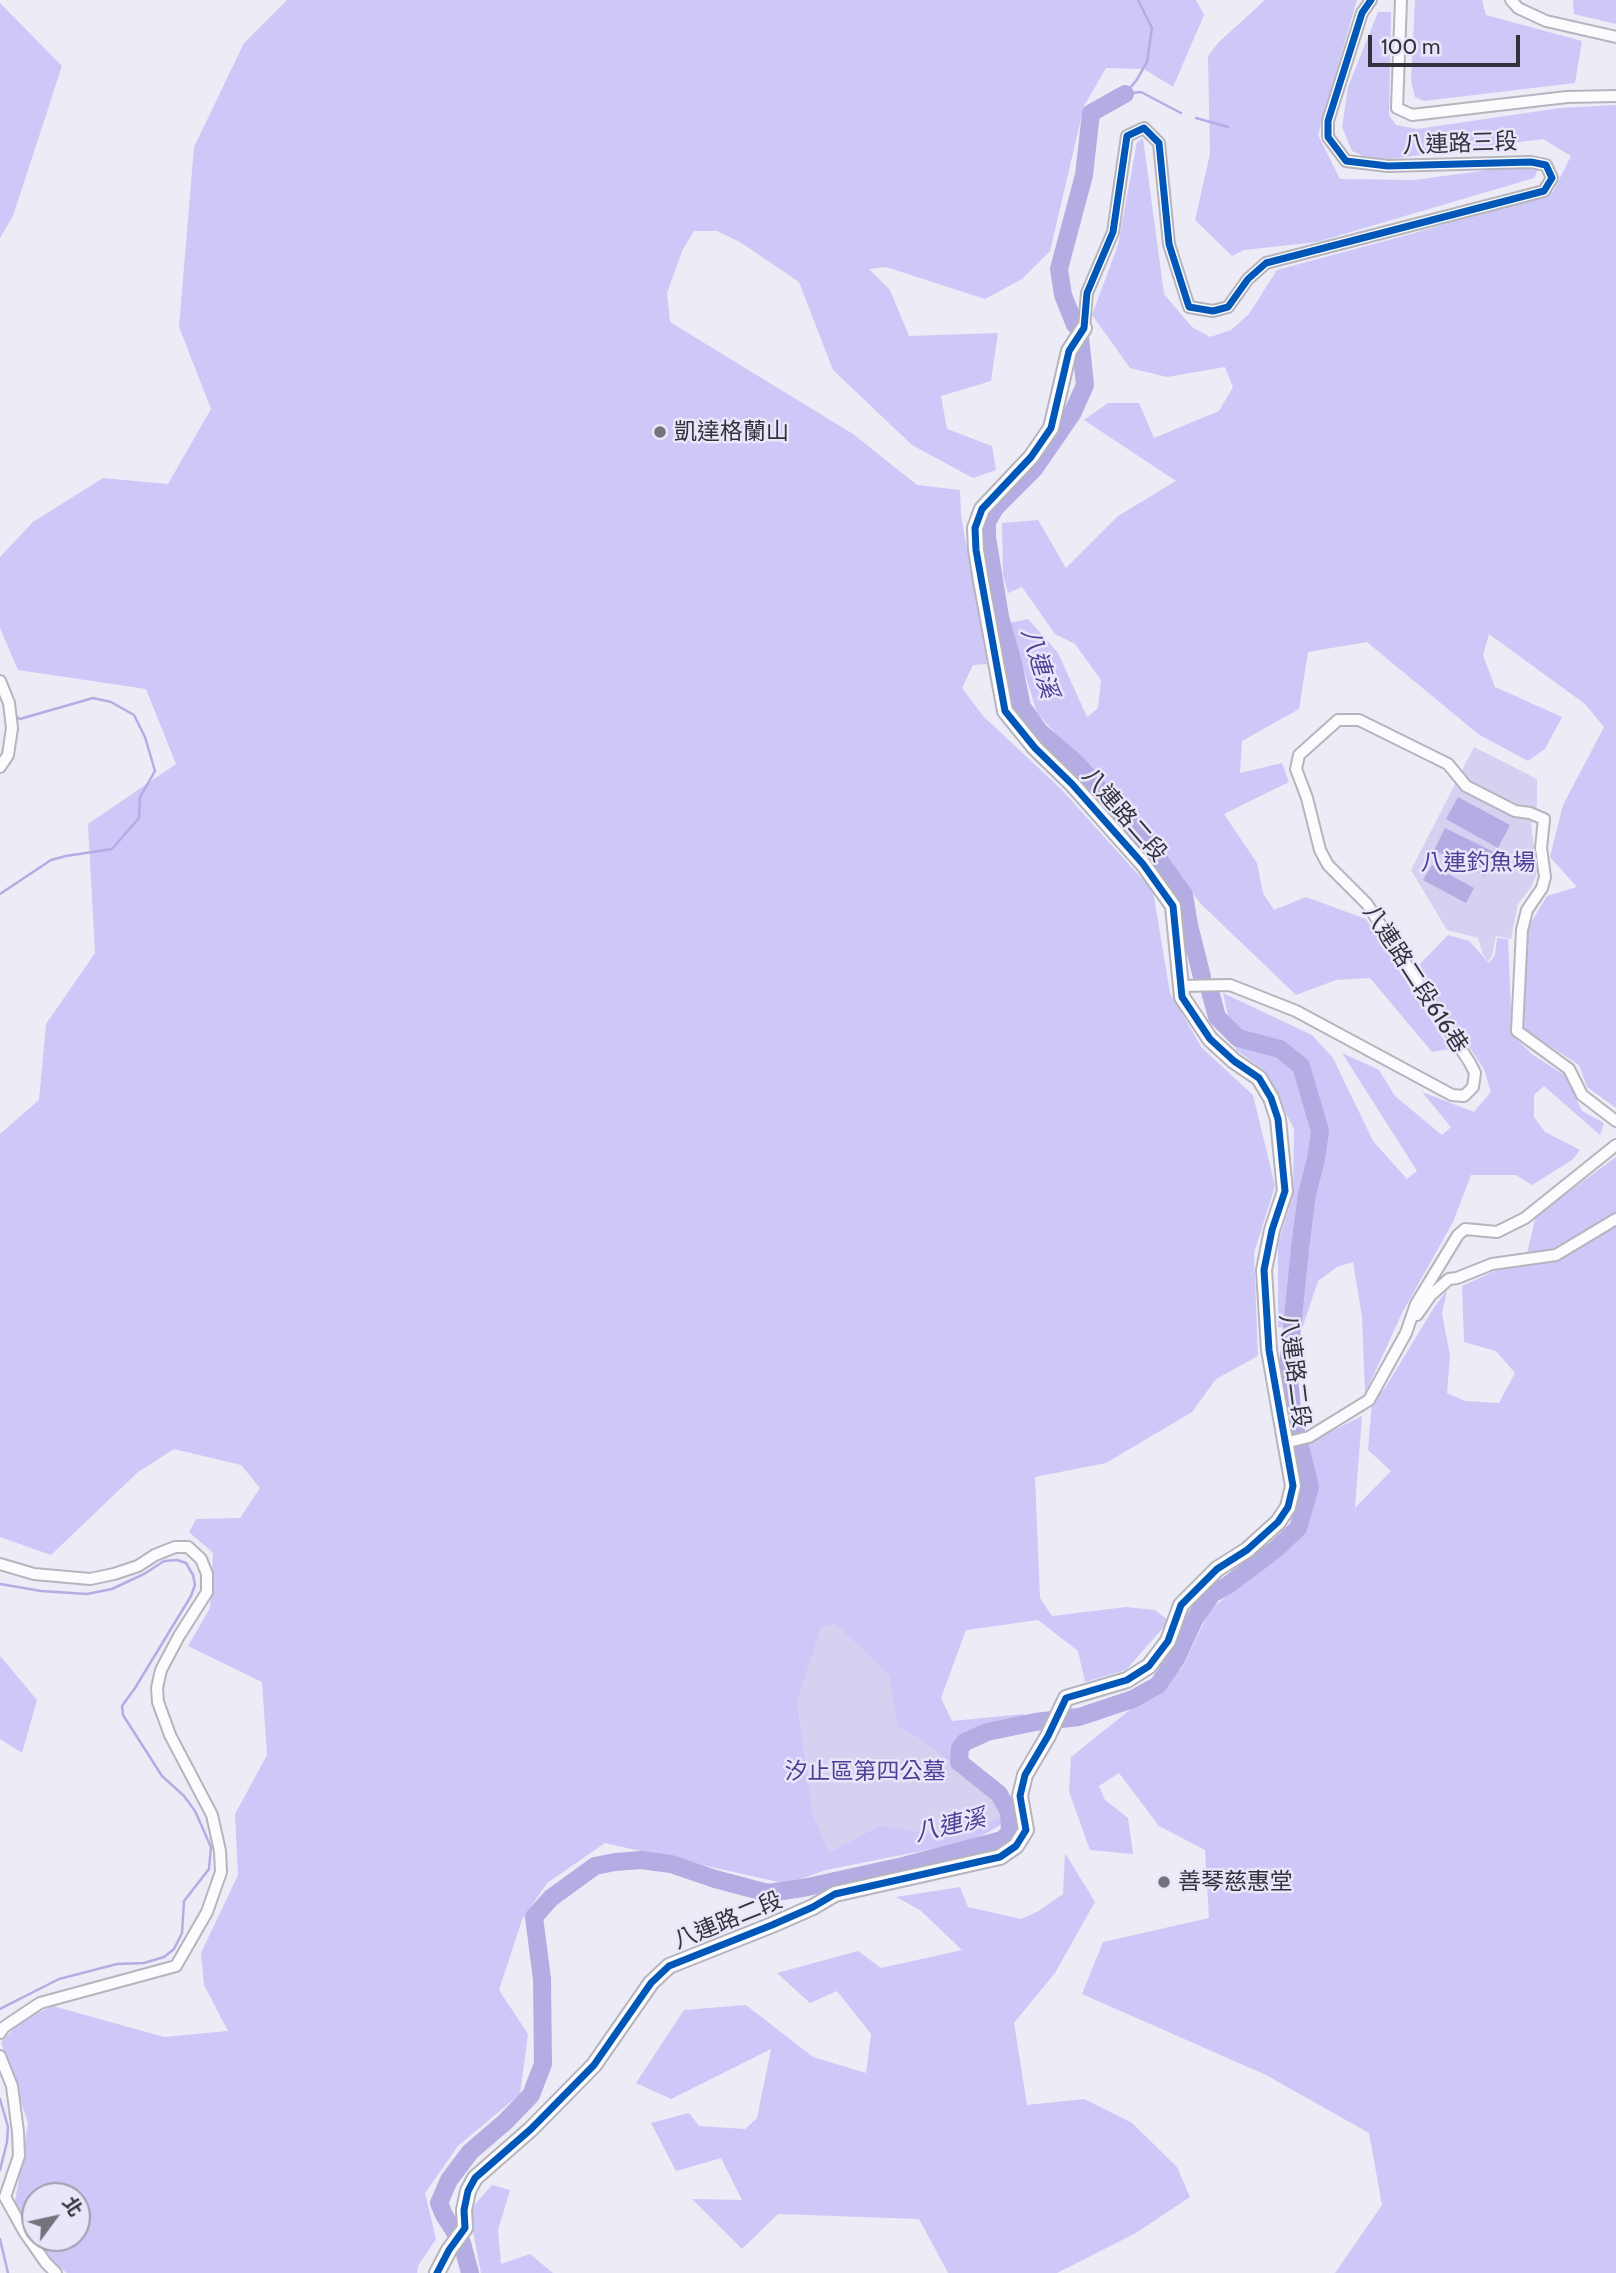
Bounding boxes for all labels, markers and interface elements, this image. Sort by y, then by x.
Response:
scale bar [1371,21,1523,65]
text: 100 m [1381,34,1440,59]
street label: 八連路三段 [1402,128,1518,160]
place label: 凱達格蘭山 [674,418,789,446]
marker: 凱達格蘭山 [652,424,668,440]
water label: 八連溪 [1015,624,1063,702]
street label: 八連路二段 [1076,763,1172,867]
park label: 八連釣魚場 [1421,849,1535,877]
street label: 八連路二段616巷 [1357,900,1473,1058]
street label: 八連路二段 [1273,1312,1315,1430]
park label: 汐止區第四公墓 [785,1758,945,1786]
water label: 八連溪 [912,1804,988,1848]
place label: 善琴慈惠堂 [1178,1868,1293,1896]
marker: 善琴慈惠堂 [1156,1874,1172,1890]
street label: 八連路二段 [670,1887,786,1955]
north arrow [21,2182,91,2252]
text: 北 [58,2192,87,2221]

